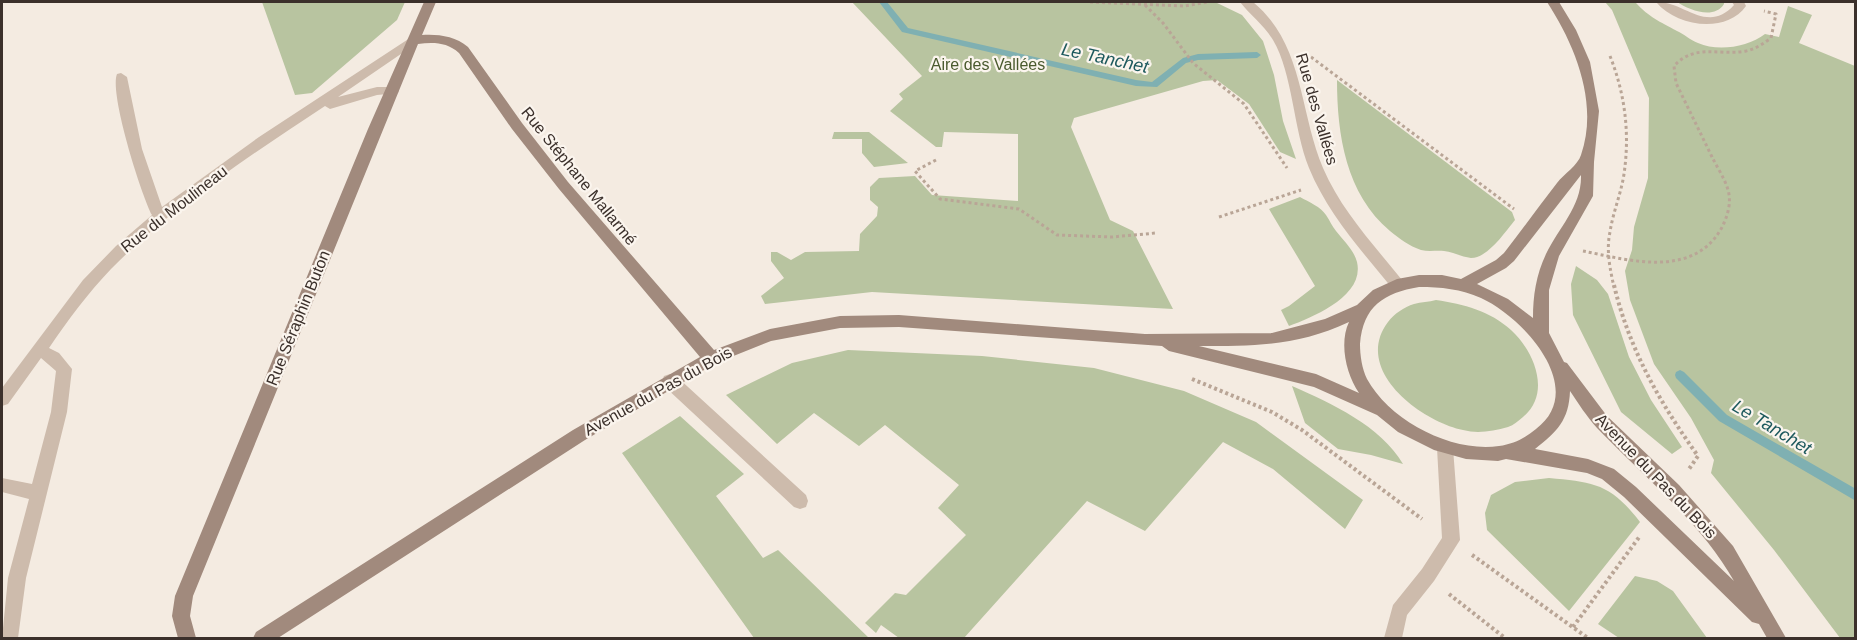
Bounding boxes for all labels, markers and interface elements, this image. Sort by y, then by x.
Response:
water label: Le Tanchet [1060,39,1151,77]
street label: Rue des Vallées [1293,51,1341,167]
park label: Aire des Vallées [931,56,1045,73]
street label: Rue Stéphane Mallarmé [518,104,640,248]
street label: Rue du Moulineau [118,162,230,256]
street label: Rue Séraphin Buton [263,248,333,388]
street label: Avenue du Pas du Bois [581,343,735,439]
water label: Le Tanchet [1729,396,1816,459]
street label: Avenue du Pas du Bois [1592,410,1720,542]

